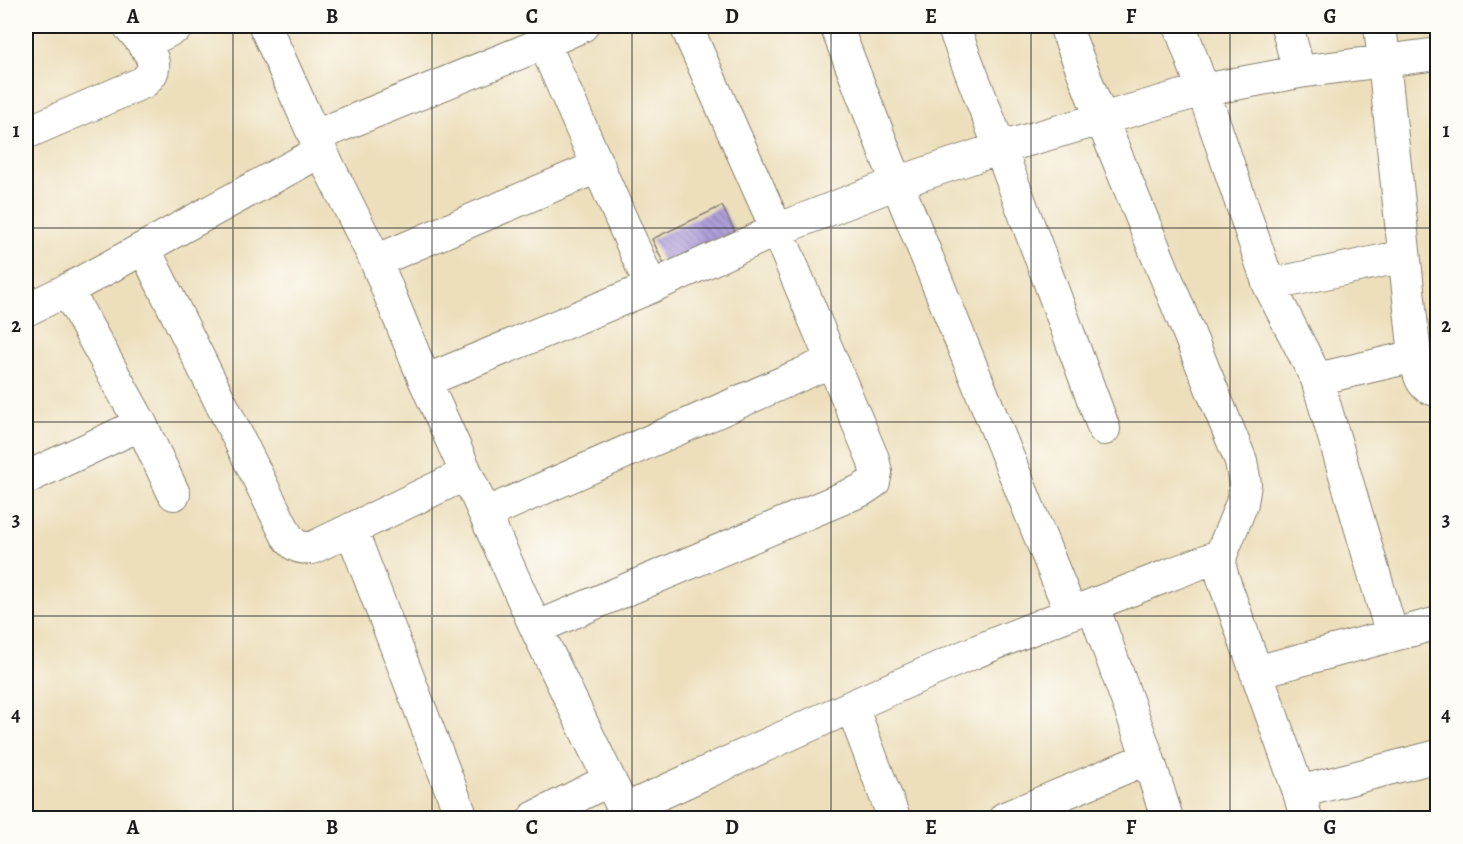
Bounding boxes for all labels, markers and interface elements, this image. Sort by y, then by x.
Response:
text: A [126,3,140,30]
text: B [326,3,338,30]
text: C [526,3,538,30]
text: D [725,3,739,30]
text: E [925,3,937,30]
text: F [1126,3,1137,30]
text: G [1323,3,1337,30]
text: 1 [12,117,20,144]
text: 1 [1442,117,1450,144]
text: 2 [11,312,21,339]
text: 2 [1441,312,1451,339]
text: 3 [12,506,20,533]
text: 3 [1442,506,1450,533]
text: 4 [11,701,21,728]
text: 4 [1441,701,1451,728]
text: A [126,814,140,841]
text: B [326,814,338,841]
text: C [526,814,538,841]
text: D [725,814,739,841]
text: E [925,814,937,841]
text: F [1126,814,1137,841]
text: G [1323,814,1337,841]

